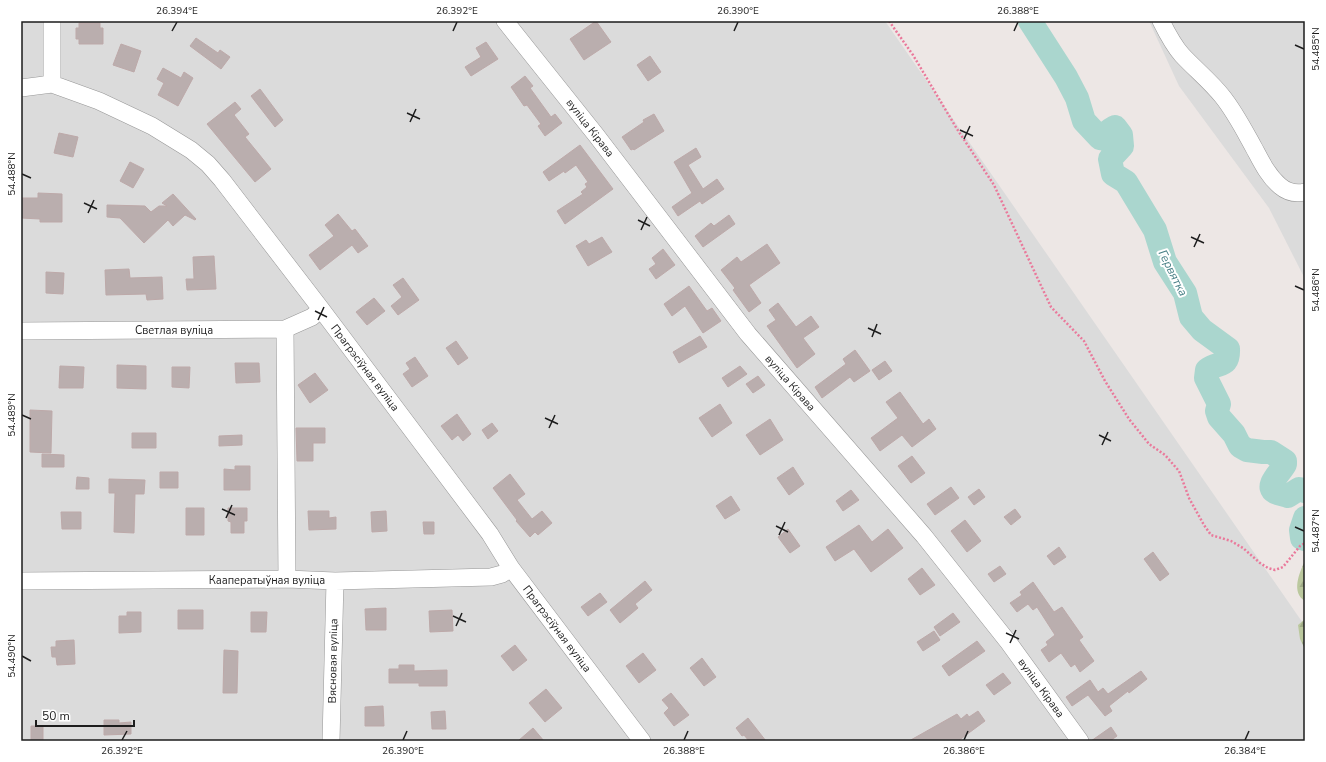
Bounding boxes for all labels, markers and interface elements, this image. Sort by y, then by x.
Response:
text: 26.394°E [156,4,198,18]
text: 26.392°E [436,4,478,18]
text: 26.390°E [717,4,759,18]
text: 26.388°E [997,4,1039,18]
text: 54.485°N [1309,27,1323,71]
street label: вуліца Кірава [563,96,617,160]
text: 54.488°N [5,152,19,196]
water label: Гервятка [1155,247,1191,299]
text: 54.486°N [1309,268,1323,312]
street label: Прагрэсіўная вуліца [327,321,403,415]
street label: Светлая вуліца [135,323,213,338]
street label: вуліца Кірава [761,352,819,414]
text: 54.489°N [5,393,19,437]
text: 54.487°N [1309,509,1323,553]
street label: Кааператыўная вуліца [209,573,325,588]
street label: Прагрэсіўная вуліца [519,582,595,676]
street label: Вясновая вуліца [325,618,341,704]
text: 54.490°N [5,634,19,678]
street label: вуліца Кірава [1014,655,1068,721]
scale bar [36,702,134,728]
text: 50 m [42,708,70,724]
text: 26.392°E [101,744,143,758]
text: 26.390°E [382,744,424,758]
text: 26.388°E [663,744,705,758]
text: 26.386°E [943,744,985,758]
text: 26.384°E [1224,744,1266,758]

